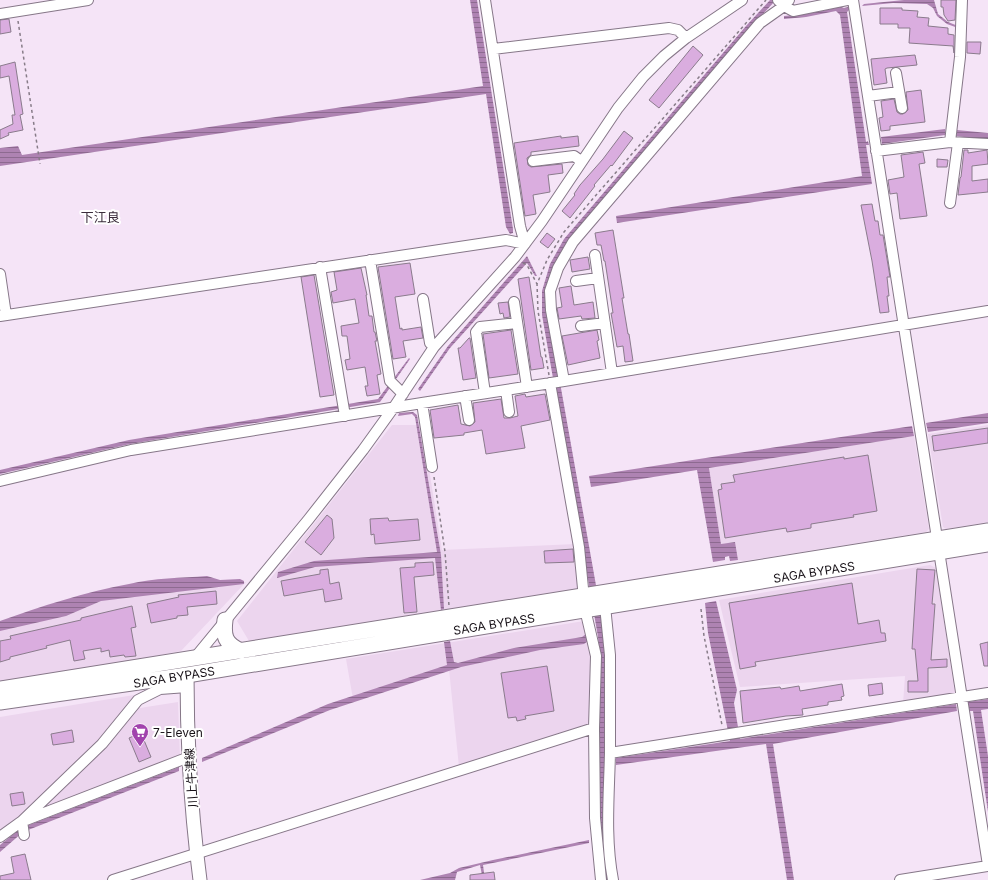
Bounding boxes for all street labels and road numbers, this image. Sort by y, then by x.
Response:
street label: SAGA BYPASS [772,558,856,586]
street label: SAGA BYPASS [452,610,536,638]
street label: SAGA BYPASS [132,663,216,691]
street label: 川上牛津線 [181,748,201,808]

